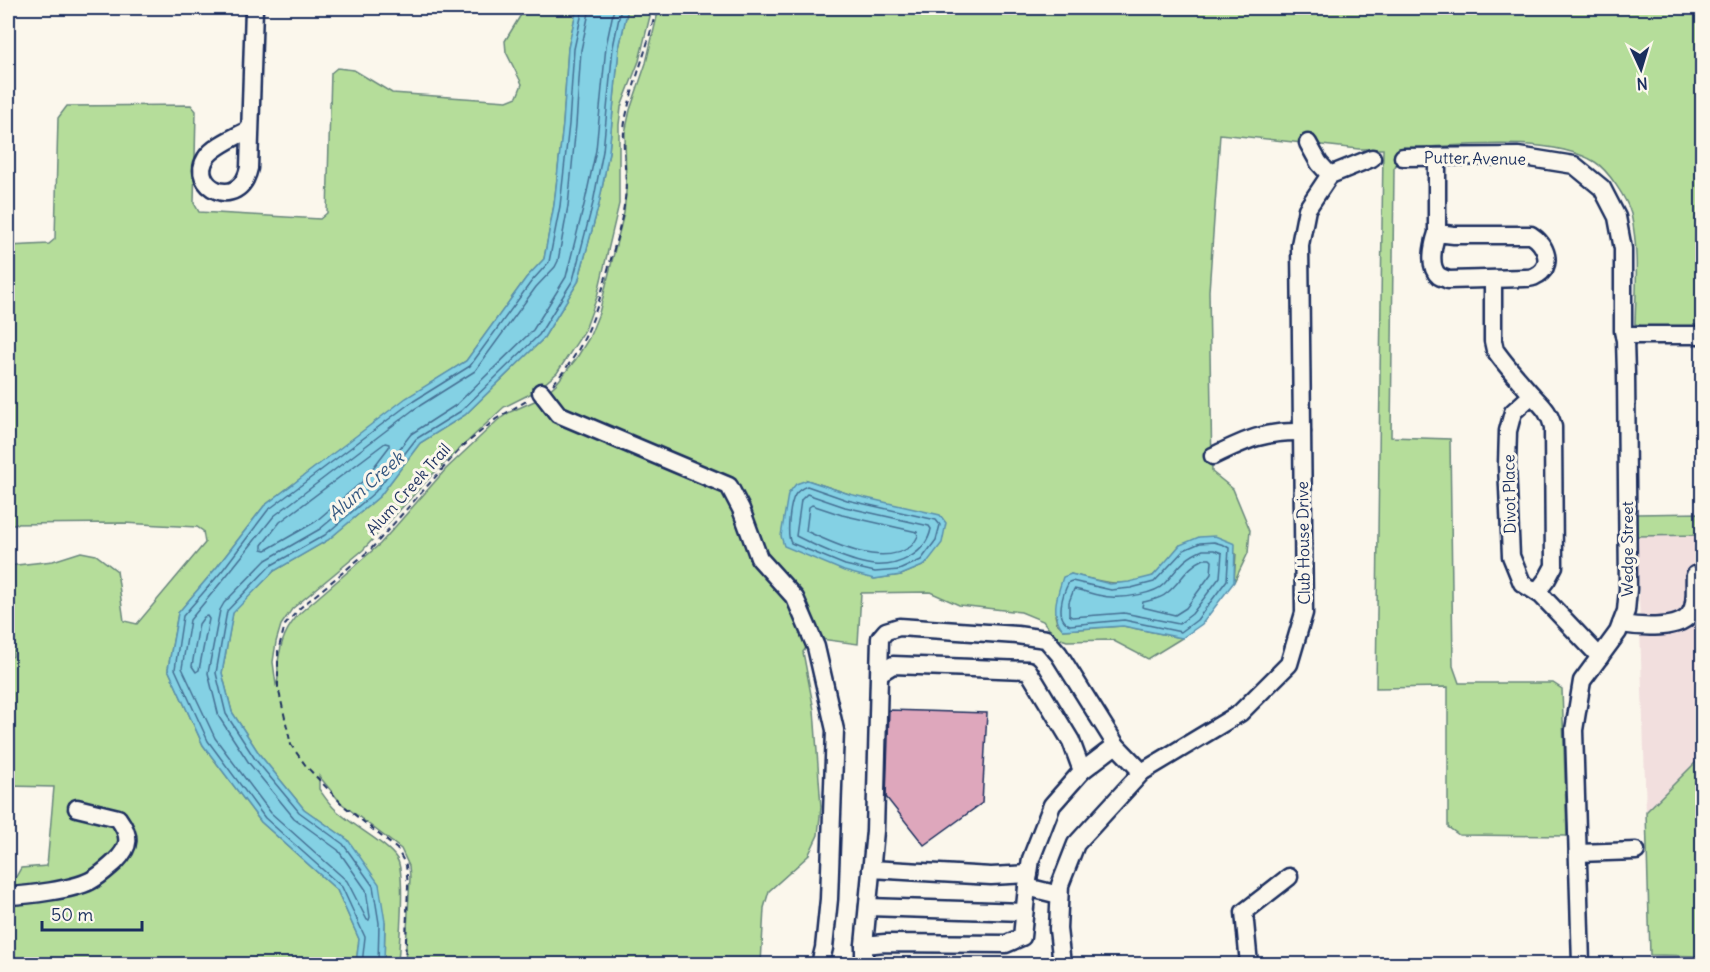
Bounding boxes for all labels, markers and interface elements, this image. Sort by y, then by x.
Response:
north arrow [1611,39,1671,99]
text: N [1636,74,1648,94]
street label: Putter Avenue [1424,147,1526,169]
street label: Alum Creek Trail [362,439,454,539]
water label: Alum Creek [323,445,410,525]
street label: Divot Place [1498,454,1520,534]
street label: Club House Drive [1292,481,1314,605]
street label: Wedge Street [1617,500,1637,597]
scale bar [42,894,142,932]
text: 50 m [51,903,93,926]

